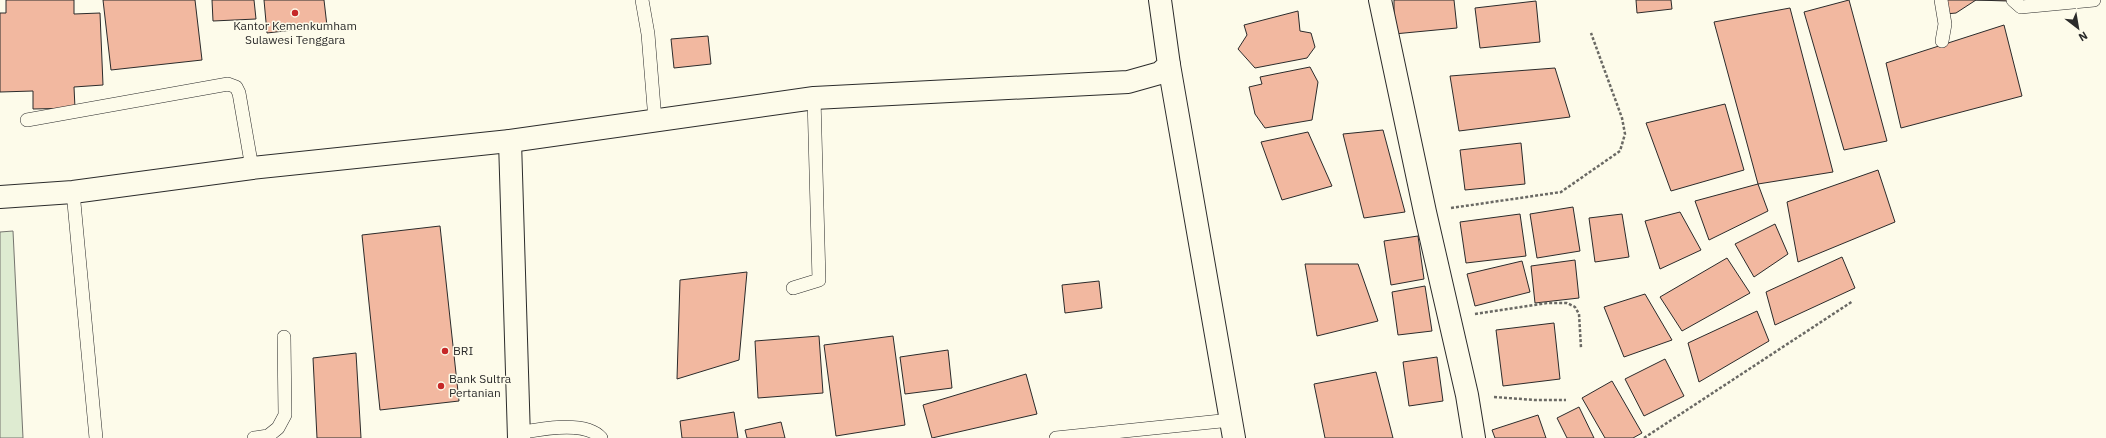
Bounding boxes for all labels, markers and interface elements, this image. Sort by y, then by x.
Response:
marker: Kantor Kemenkumham Sulawesi Tenggara [290,8,300,18]
north arrow [2058,8,2098,48]
place label: Kantor Kemenkumham Sulawesi Tenggara [233,18,357,47]
text: N [2076,29,2090,45]
place label: BRI [453,343,474,358]
marker: BRI [440,346,450,356]
place label: Bank Sultra Pertanian [449,371,512,400]
marker: Bank Sultra Pertanian [436,381,446,391]

